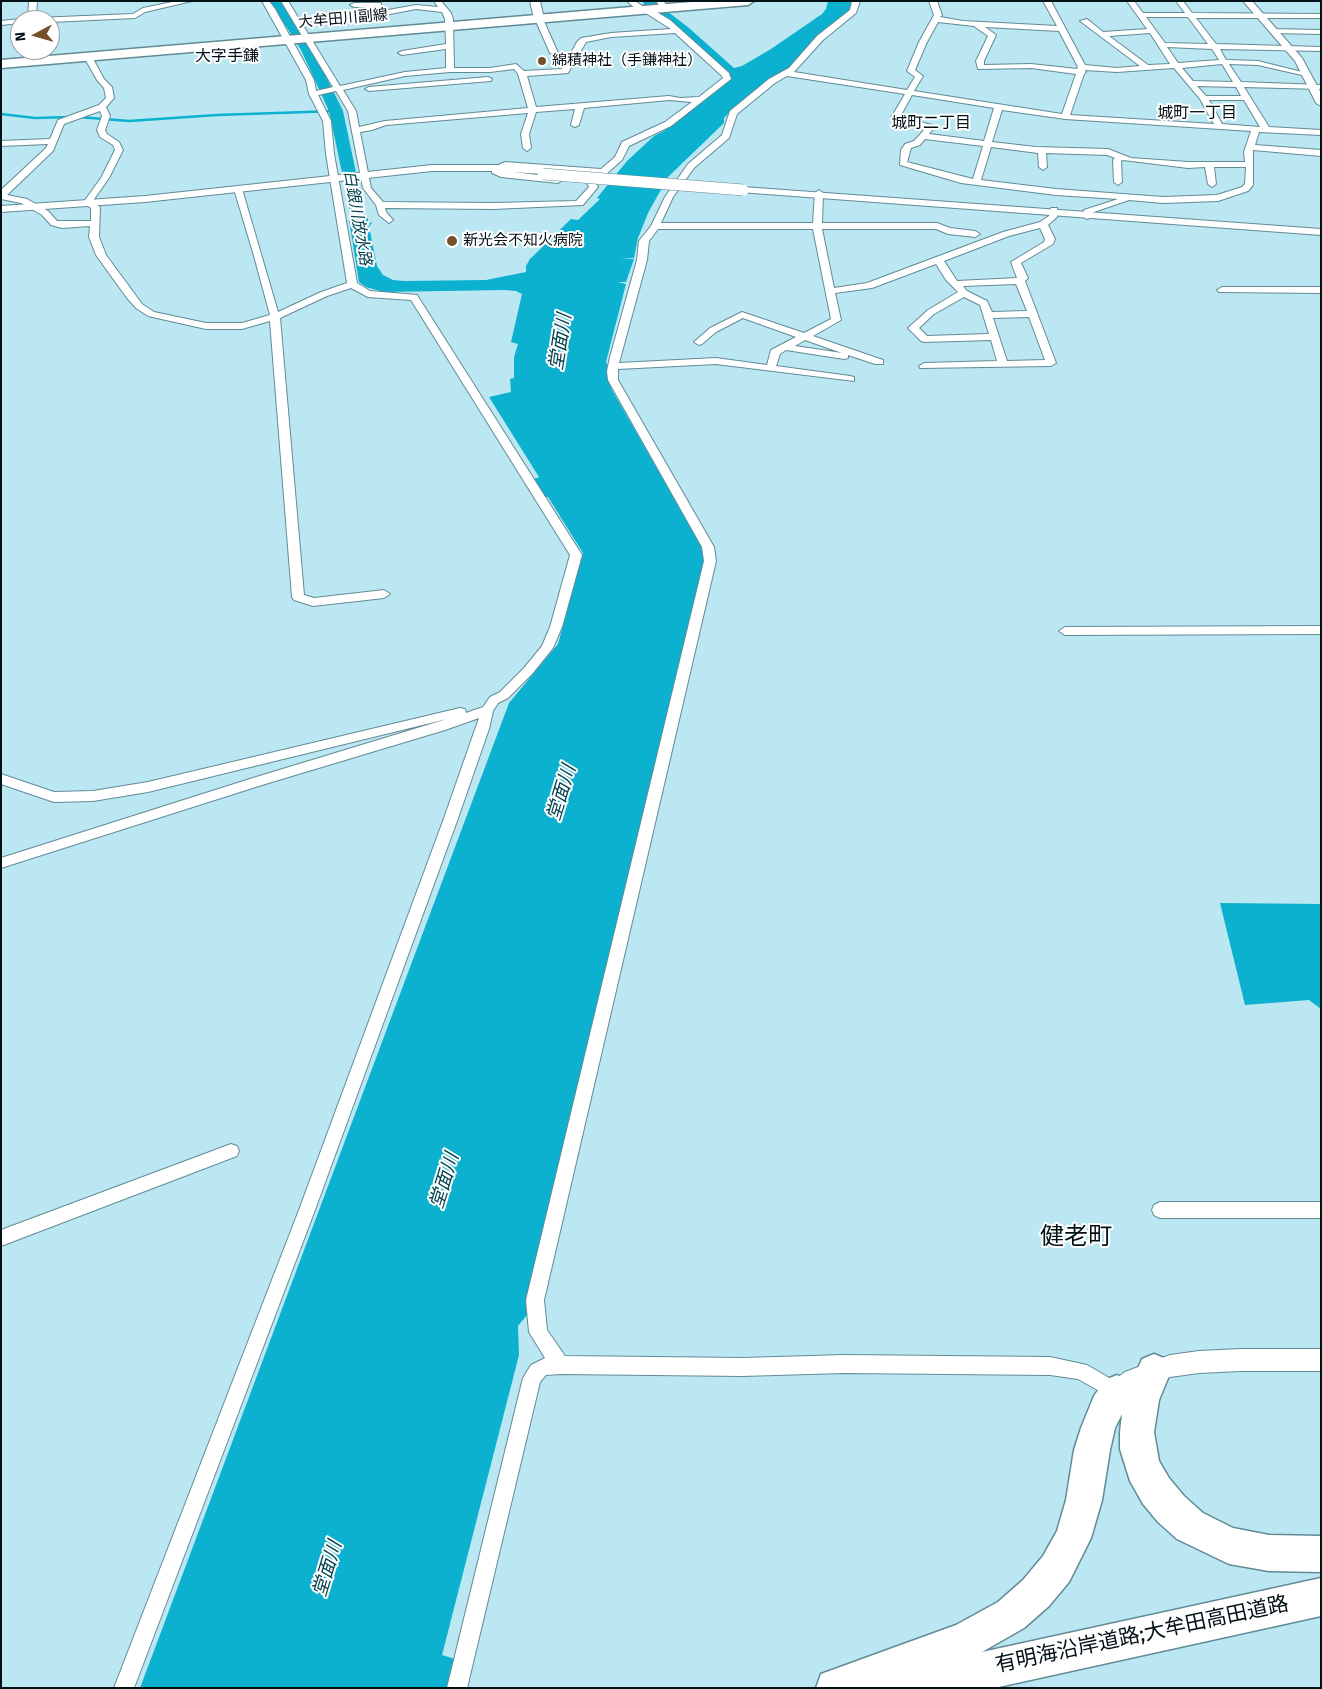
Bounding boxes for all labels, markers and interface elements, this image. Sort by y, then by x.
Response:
street label: 大牟田川副線 [297,6,389,32]
north arrow [10,10,60,60]
text: N [12,31,30,42]
district label: 大字手鎌 [195,47,259,67]
place label: 綿積神社（手鎌神社） [552,52,702,70]
marker: 綿積神社（手鎌神社） [536,55,548,67]
district label: 城町一丁目 [1157,104,1237,124]
district label: 城町二丁目 [891,114,971,134]
water label: 白銀川放水路 [339,169,375,267]
place label: 新光会不知火病院 [463,232,583,250]
marker: 新光会不知火病院 [445,234,459,248]
water label: 堂面川 [545,312,577,372]
water label: 堂面川 [543,762,581,824]
water label: 堂面川 [426,1150,464,1212]
district label: 健老町 [1040,1223,1112,1251]
water label: 堂面川 [309,1538,347,1600]
street label: 有明海沿岸道路;大牟田高田道路 [993,1592,1291,1678]

